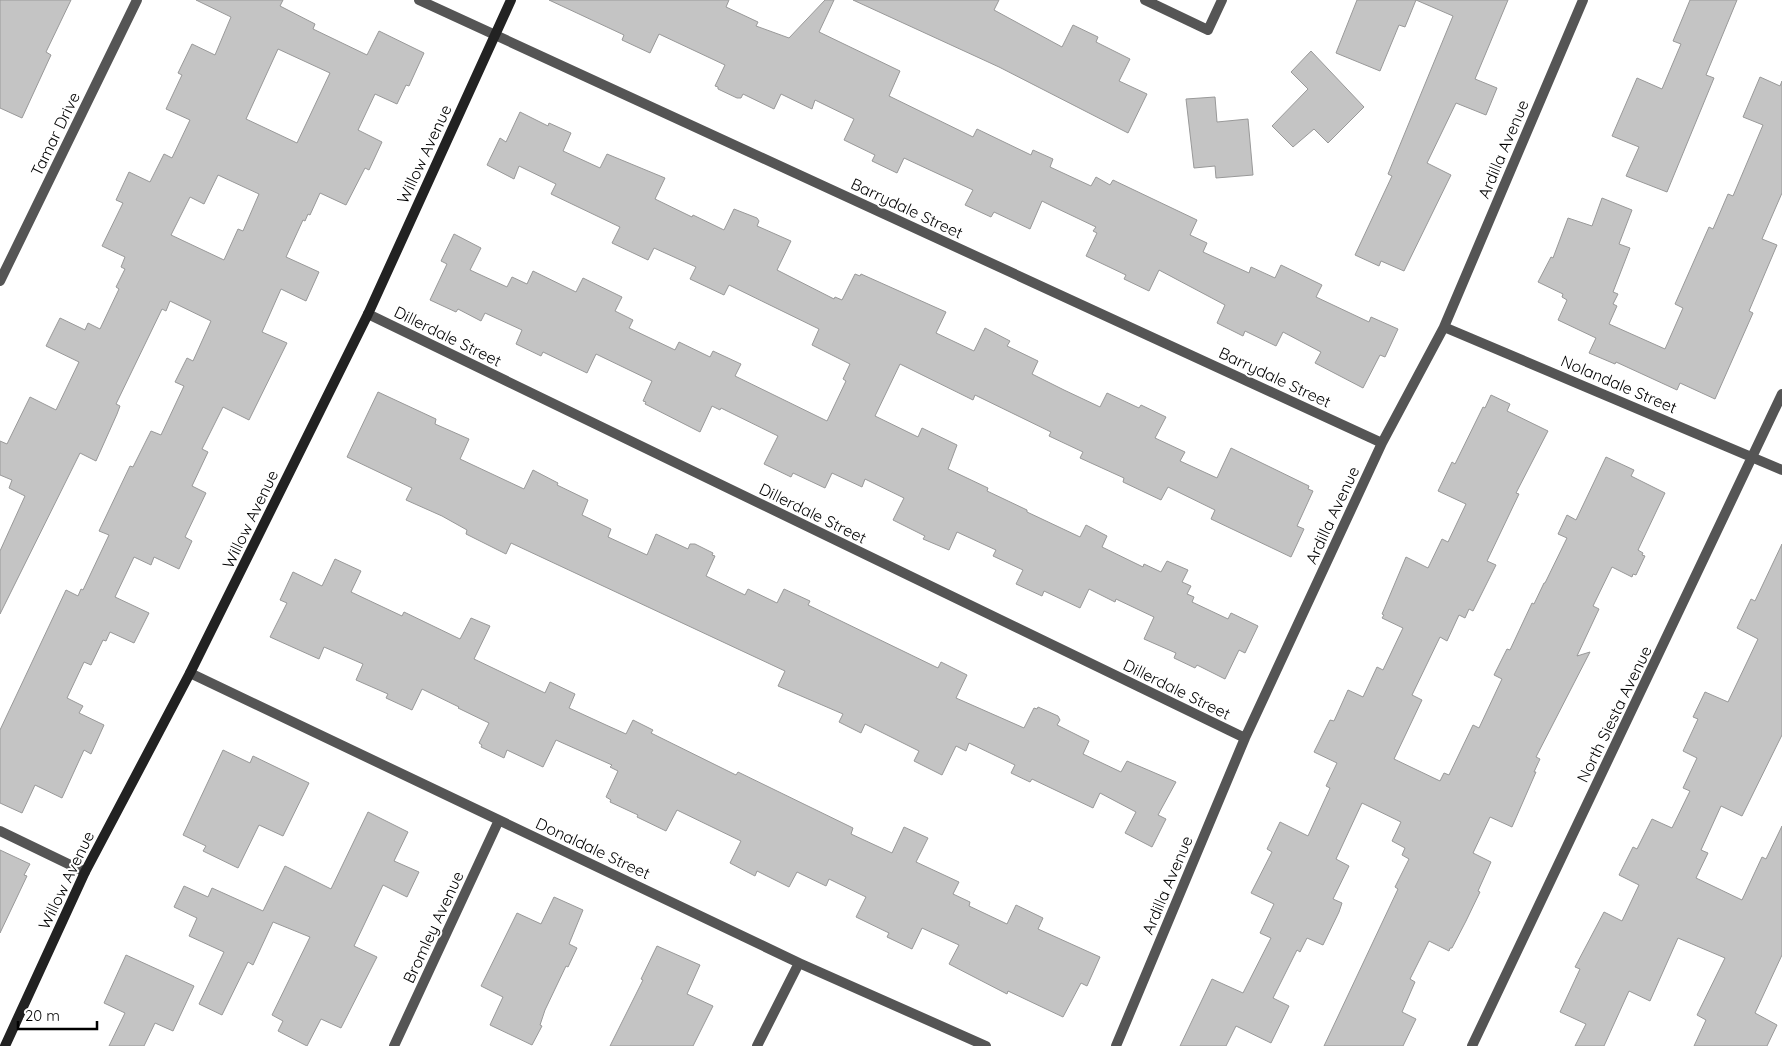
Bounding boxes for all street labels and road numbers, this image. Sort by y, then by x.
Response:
street label: Tamar Drive [26,89,84,179]
street label: Ardilla Avenue [1473,97,1533,201]
street label: Willow Avenue [392,101,456,207]
street label: Barrydale Street [848,173,966,243]
street label: Dillerdale Street [391,301,505,371]
street label: Barrydale Street [1216,342,1334,412]
street label: Nolandale Street [1558,351,1680,417]
street label: Ardilla Avenue [1301,463,1363,567]
street label: Willow Avenue [218,467,282,571]
street label: Dillerdale Street [756,478,870,548]
street label: North Siesta Avenue [1572,642,1656,786]
street label: Dillerdale Street [1120,654,1234,724]
street label: Donaldale Street [533,813,653,883]
street label: Willow Avenue [34,828,98,932]
street label: Ardilla Avenue [1137,833,1197,937]
street label: Bromley Avenue [398,868,468,986]

